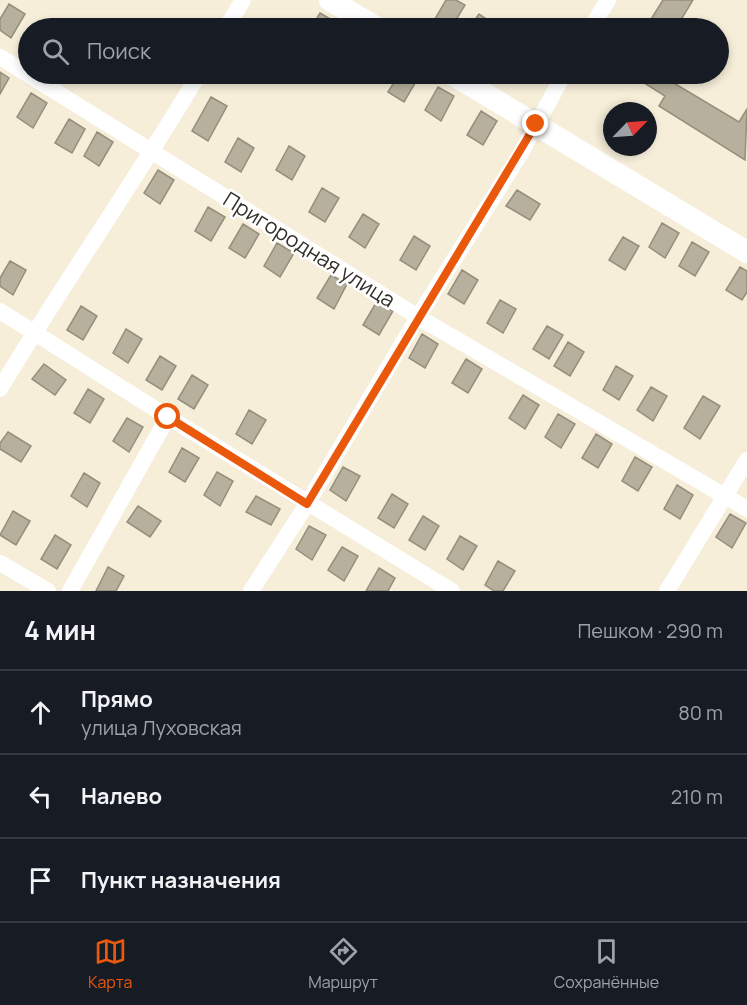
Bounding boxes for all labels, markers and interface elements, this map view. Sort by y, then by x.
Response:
search box [18,18,729,84]
icon: search [39,35,72,68]
text: Поиск [87,36,151,66]
north arrow [603,102,657,156]
route end [522,110,548,136]
street label: Пригородная улица [218,185,401,313]
route start [154,403,180,429]
text: 4 мин [24,612,96,648]
text: Пешком · 290 m [577,617,723,644]
text: Прямо [81,684,153,714]
icon: ahead [24,696,57,729]
text: 80 m [678,699,723,726]
text: улица Луховская [81,714,242,741]
icon: left [24,780,57,813]
text: Налево [81,781,162,811]
text: 210 m [671,783,723,810]
icon: arrive [24,864,57,897]
text: Пункт назначения [81,865,281,895]
tab: Карта [88,935,132,993]
tab: Маршрут [308,935,378,993]
tab: Сохранённые [554,935,659,993]

